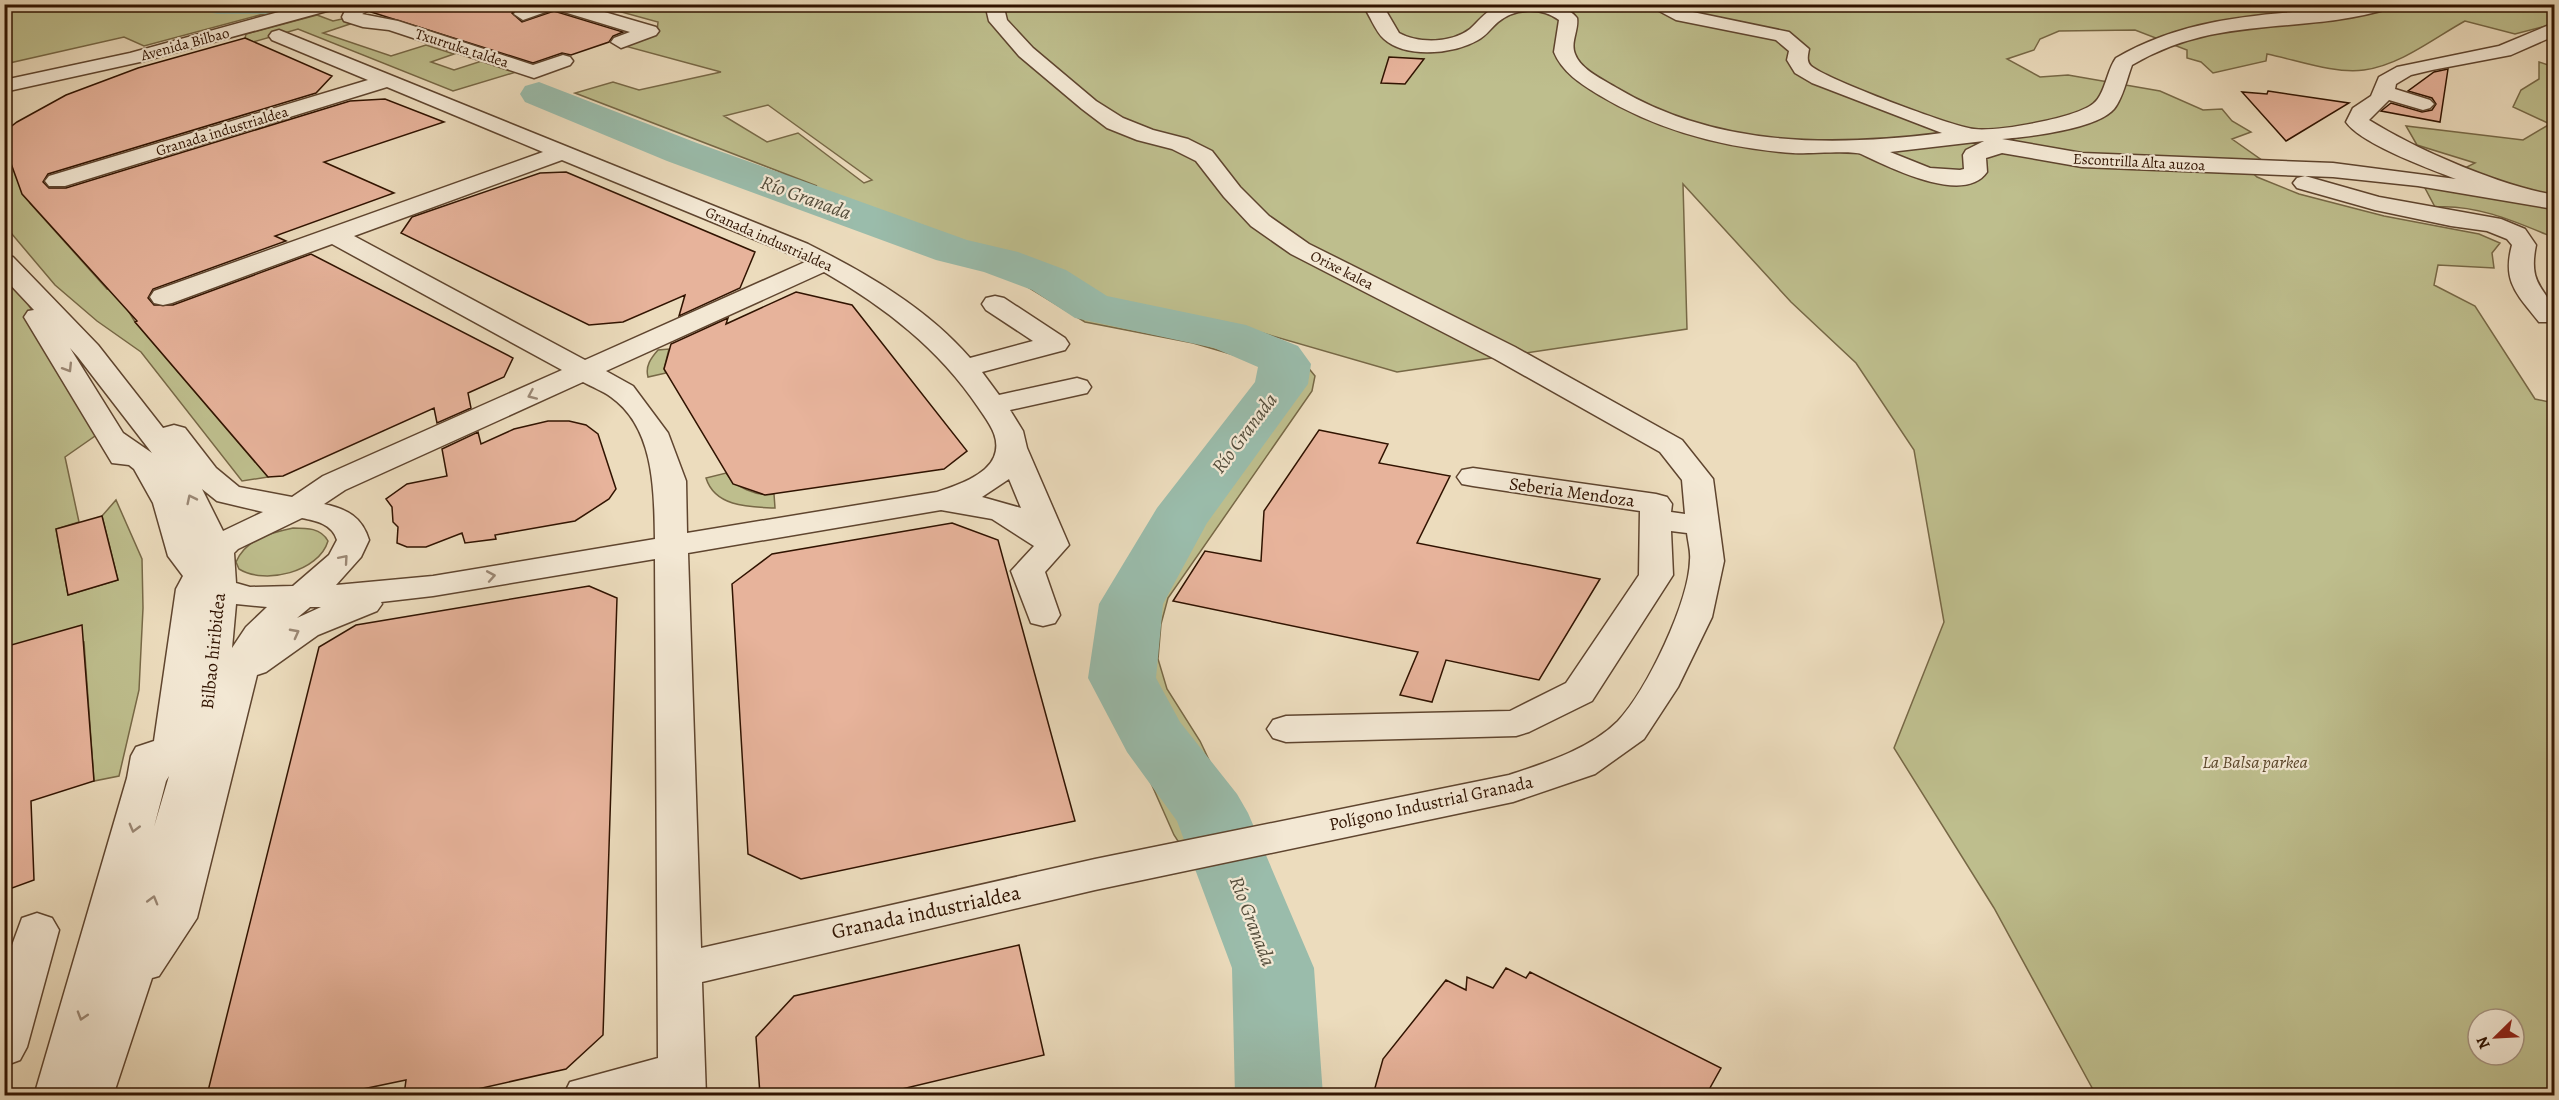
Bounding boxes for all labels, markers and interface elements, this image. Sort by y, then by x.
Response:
street label: Avenida Bilbao [138,23,231,66]
street label: Txurruka taldea [413,23,511,73]
street label: Granada industrialdea [153,101,291,161]
street label: Escontrilla Alta auzoa [2072,149,2206,175]
water label: Río Granada [757,169,855,226]
street label: Granada industrialdea [702,202,836,276]
street label: Orixe kalea [1307,246,1377,294]
one-way arrow [61,362,73,372]
one-way arrow [527,388,538,400]
water label: Río Granada [1205,388,1284,479]
street label: Seberia Mendoza [1508,471,1637,513]
one-way arrow [187,495,199,506]
one-way arrow [336,555,347,566]
one-way arrow [486,570,496,583]
street label: Bilbao hiribidea [195,591,231,710]
one-way arrow [289,629,299,640]
park label: La Balsa parkea [2202,750,2308,774]
street label: Polígono Industrial Granada [1327,770,1536,836]
one-way arrow [128,823,141,833]
water label: Río Granada [1223,872,1282,970]
street label: Granada industrialdea [829,878,1023,946]
one-way arrow [146,895,158,906]
north arrow [2466,1007,2526,1067]
one-way arrow [77,1010,89,1021]
text: N [2471,1033,2496,1052]

